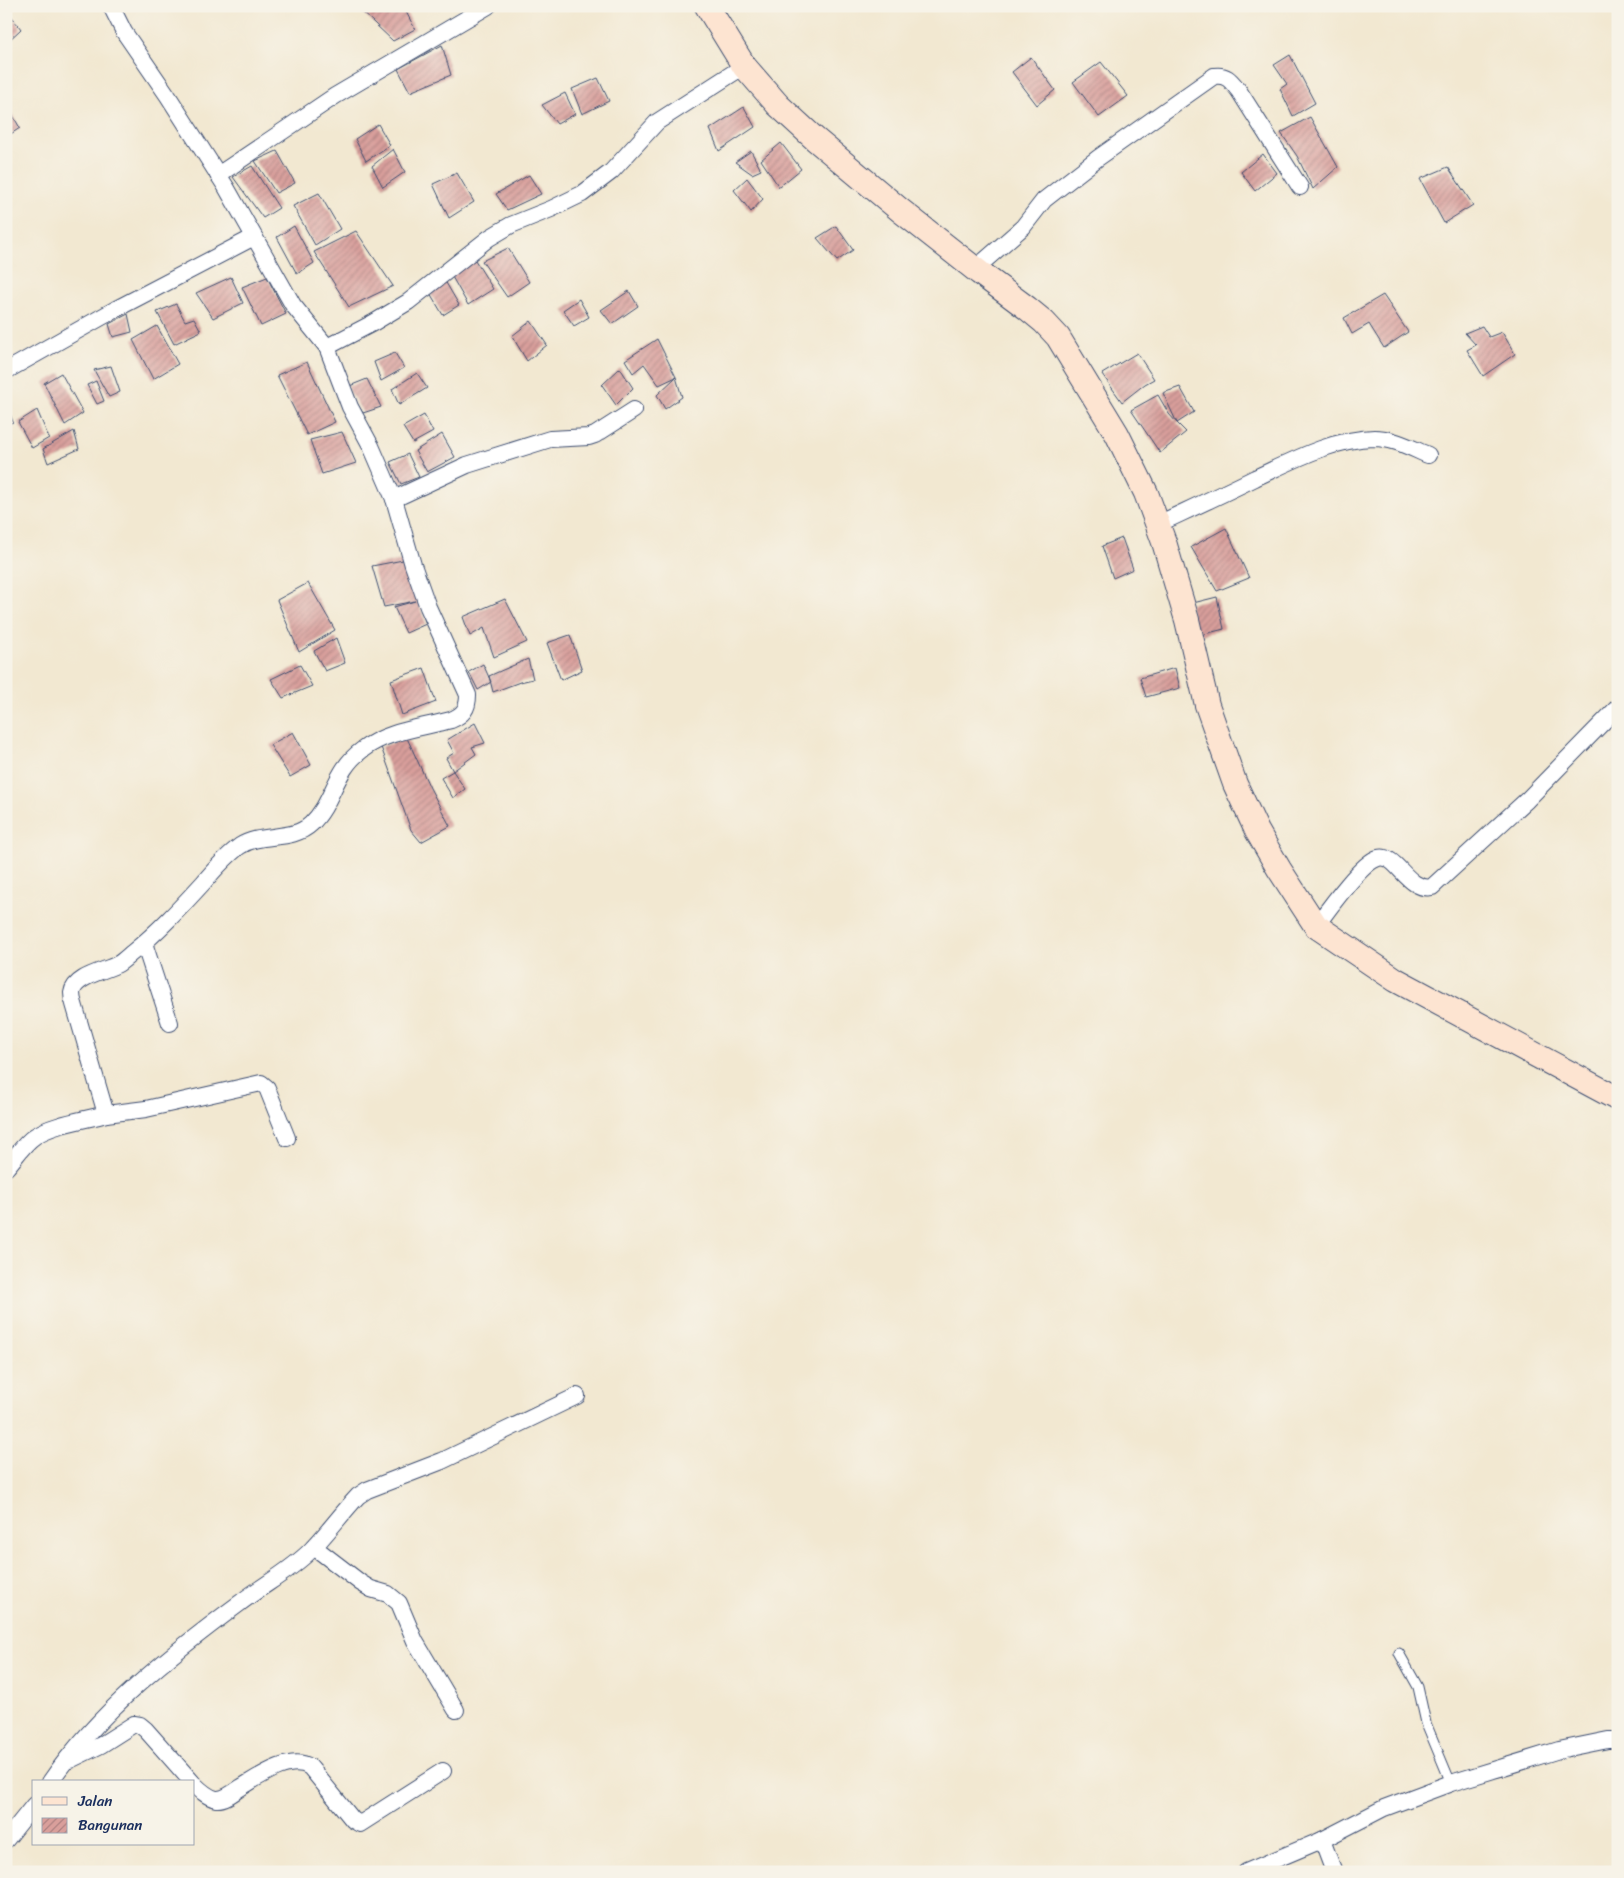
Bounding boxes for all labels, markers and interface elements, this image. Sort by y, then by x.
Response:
legend [32,1780,195,1846]
text: Jalan [77,1788,112,1814]
text: Bangunan [78,1812,142,1838]

